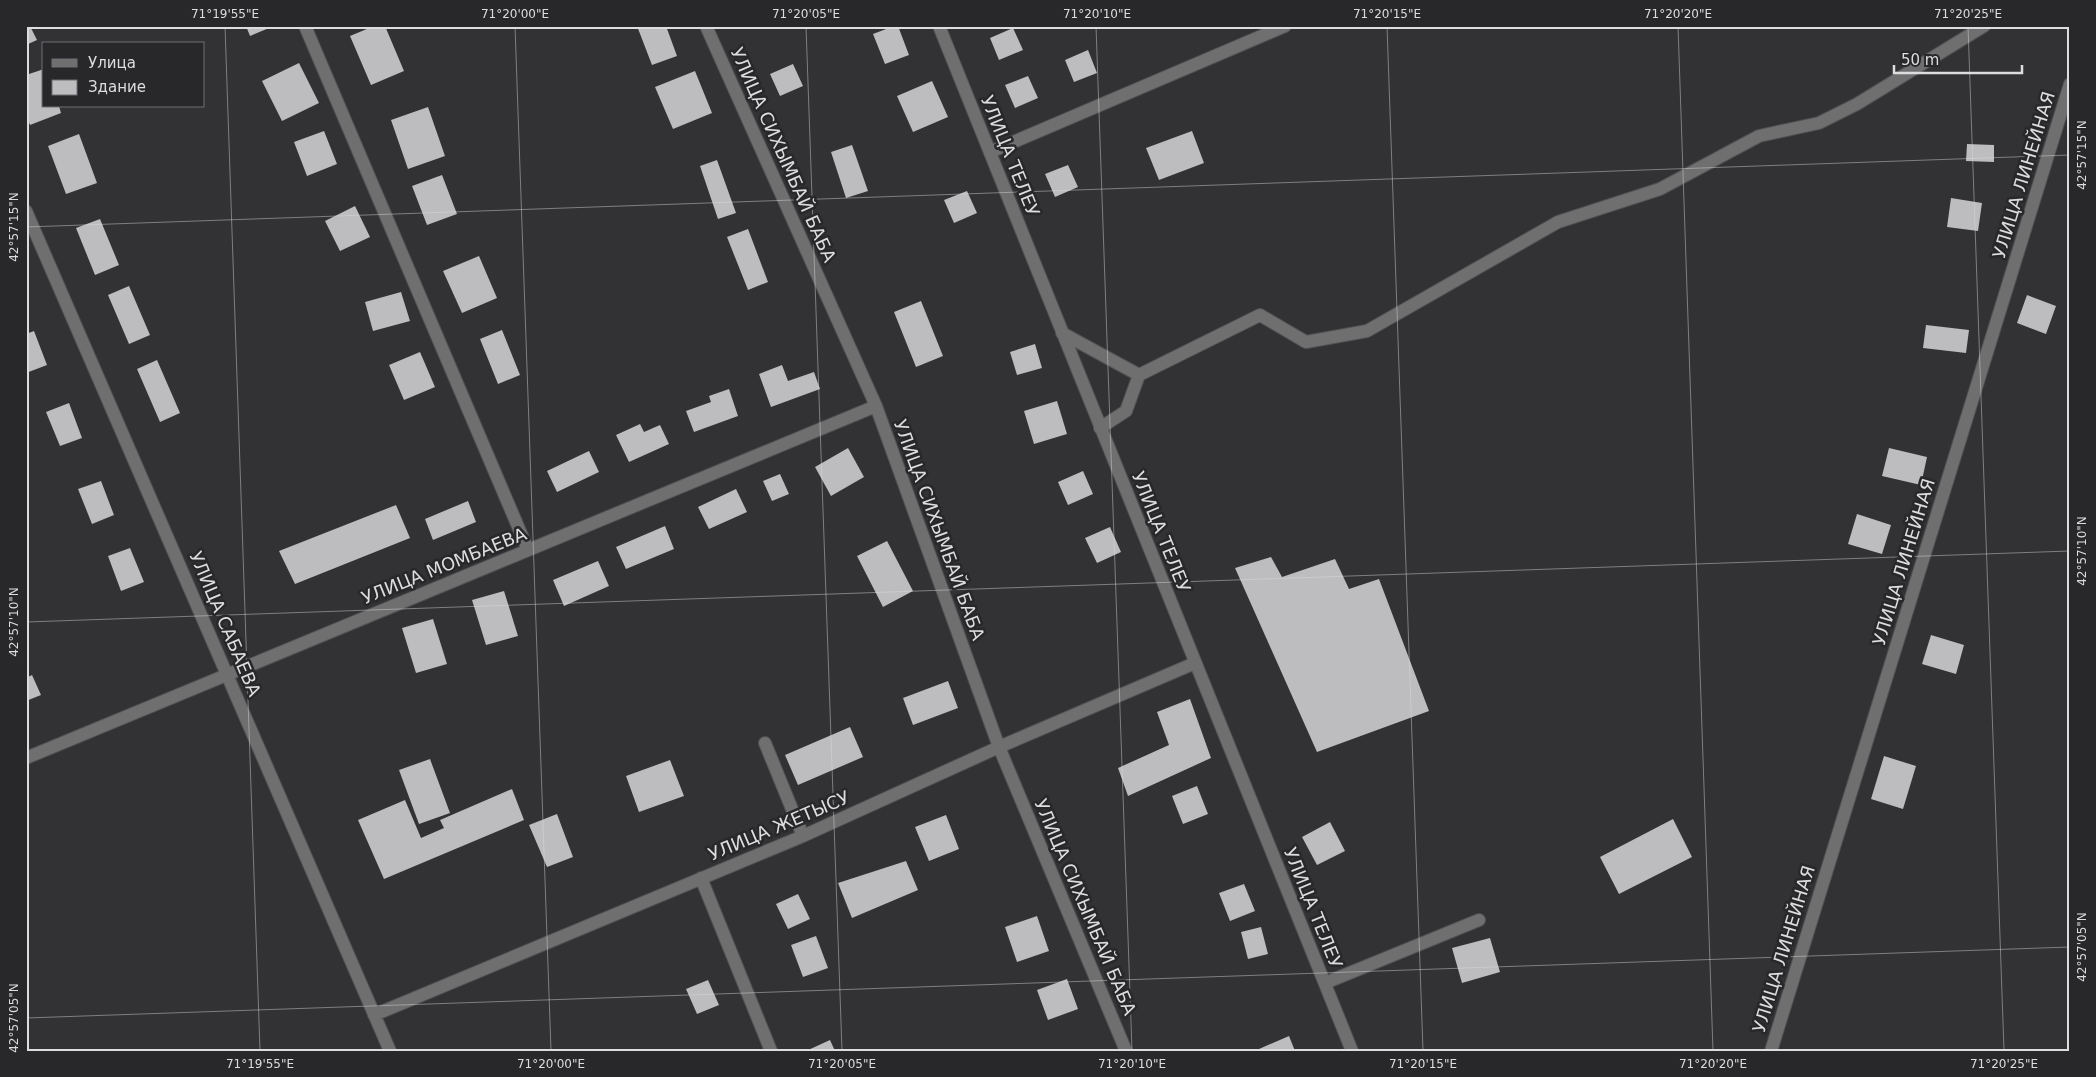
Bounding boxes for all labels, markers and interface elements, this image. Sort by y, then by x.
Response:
text: 71°19'55"E [191,7,259,21]
text: 71°20'00"E [481,7,549,21]
text: 71°20'05"E [772,7,840,21]
text: 71°20'10"E [1063,7,1131,21]
text: 71°20'15"E [1353,7,1421,21]
text: 71°20'20"E [1644,7,1712,21]
text: 71°20'25"E [1934,7,2002,21]
legend [42,42,205,108]
scale bar [1894,42,2021,74]
street label: УЛИЦА СИХЫМБАЙ БАБА [726,44,841,266]
text: 50 m [1901,51,1939,69]
text: Улица [88,54,136,72]
text: Здание [88,78,146,96]
street label: УЛИЦА ЛИНЕЙНАЯ [1988,89,2059,261]
street label: УЛИЦА ТЕЛЕУ [977,92,1044,219]
text: 42°57'15"N [2075,120,2089,190]
text: 42°57'15"N [7,192,21,262]
street label: УЛИЦА СИХЫМБАЙ БАБА [890,417,989,644]
street label: УЛИЦА ТЕЛЕУ [1128,468,1195,595]
street label: УЛИЦА ЛИНЕЙНАЯ [1868,476,1939,648]
text: 42°57'10"N [2075,516,2089,586]
street label: УЛИЦА МОМБАЕВА [358,523,530,608]
street label: УЛИЦА САБАЕВА [185,548,266,700]
text: 42°57'10"N [7,587,21,657]
street label: УЛИЦА ЖЕТЫСУ [705,786,853,865]
street label: УЛИЦА СИХЫМБАЙ БАБА [1030,795,1141,1019]
street label: УЛИЦА ТЕЛЕУ [1280,844,1347,971]
street label: УЛИЦА ЛИНЕЙНАЯ [1748,863,1819,1035]
text: 42°57'05"N [2075,912,2089,982]
text: 42°57'05"N [7,983,21,1053]
text: 71°19'55"E [226,1057,294,1071]
text: 71°20'00"E [517,1057,585,1071]
text: 71°20'05"E [808,1057,876,1071]
text: 71°20'10"E [1098,1057,1166,1071]
text: 71°20'15"E [1389,1057,1457,1071]
text: 71°20'20"E [1679,1057,1747,1071]
text: 71°20'25"E [1970,1057,2038,1071]

